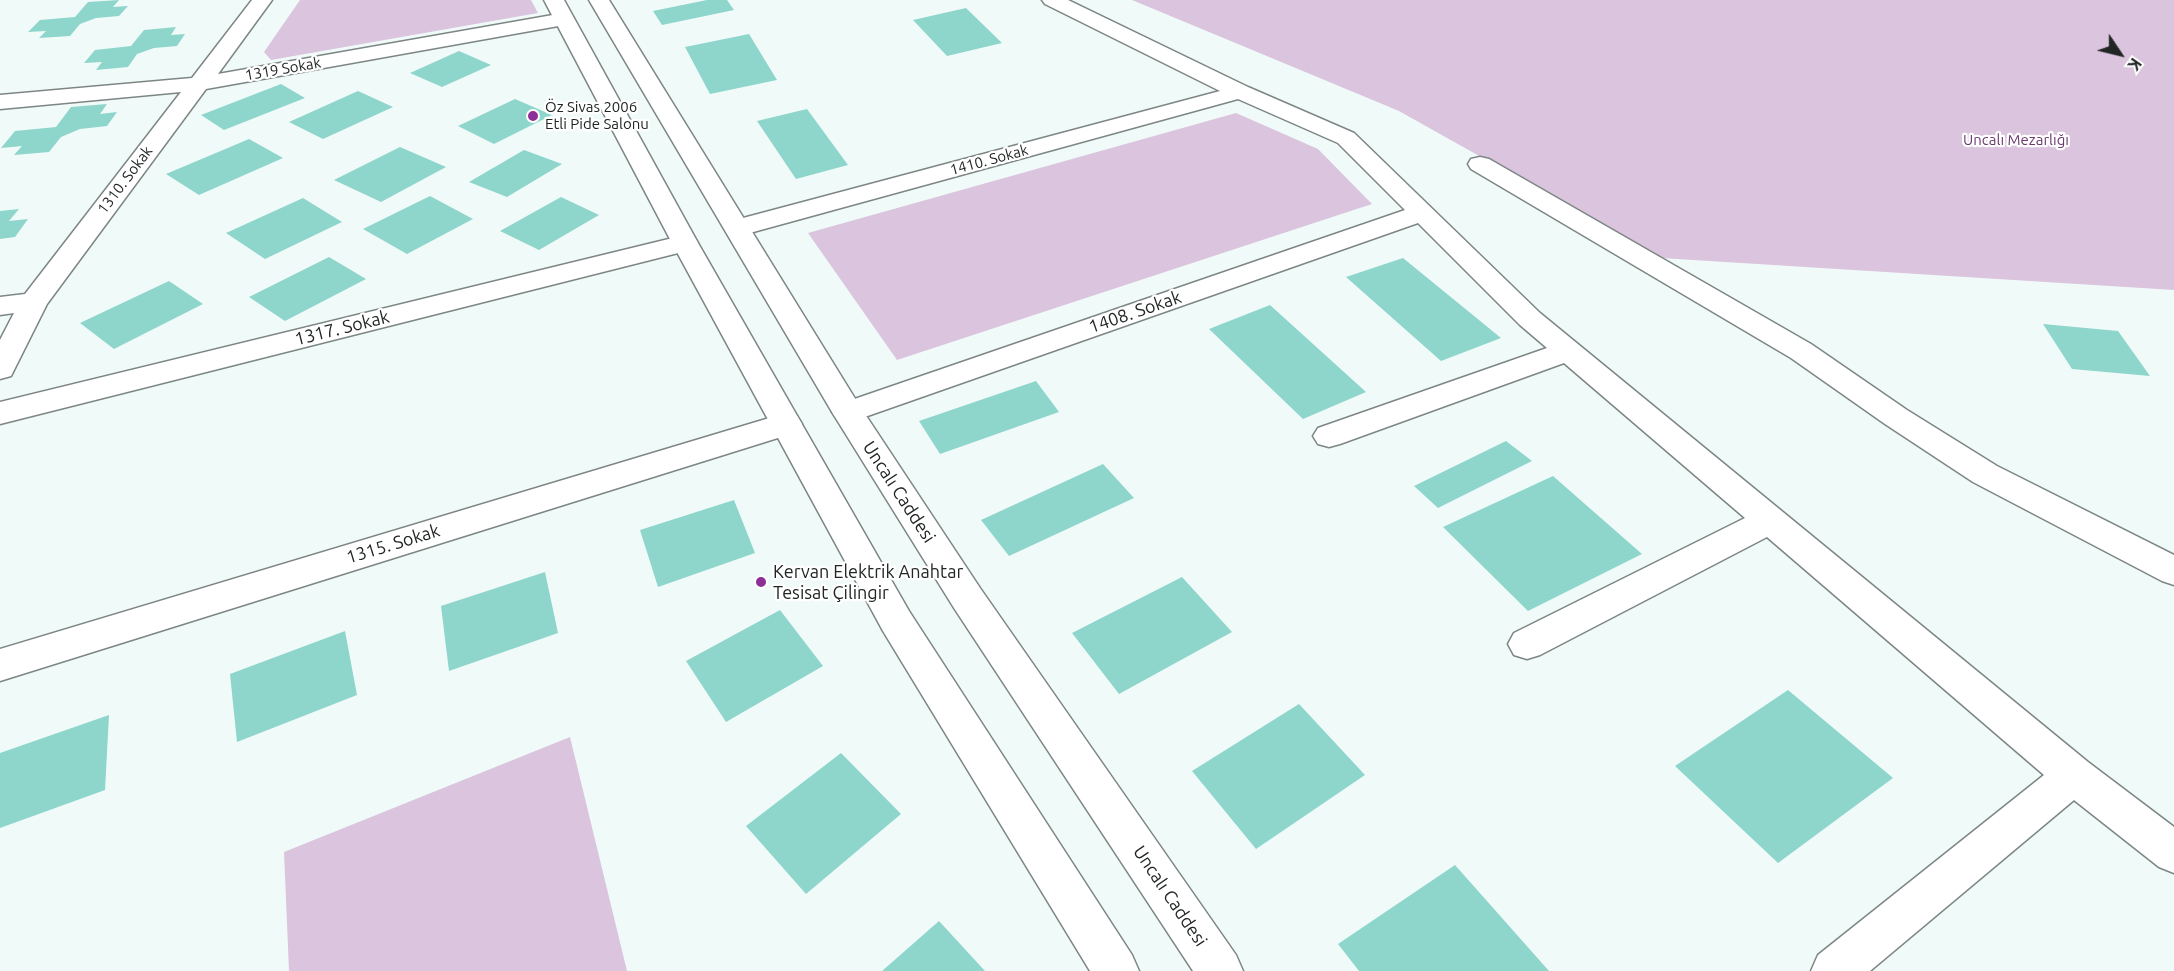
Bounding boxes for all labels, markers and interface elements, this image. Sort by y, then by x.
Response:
north arrow [2090,24,2150,84]
street label: 1319 Sokak [244,53,322,85]
text: K [2124,55,2145,74]
place label: Öz Sivas 2006 Etli Pide Salonu [545,98,649,133]
marker: Öz Sivas 2006 Etli Pide Salonu [526,109,540,123]
park label: Uncalı Mezarlığı [1963,131,2069,149]
street label: 1410. Sokak [948,141,1030,179]
street label: 1310. Sokak [94,142,156,218]
street label: 1408. Sokak [1086,286,1184,338]
street label: 1317. Sokak [293,306,391,350]
street label: Uncalı Caddesi [858,437,940,547]
street label: 1315. Sokak [344,520,442,568]
place label: Kervan Elektrik Anahtar Tesisat Çilingir [773,561,963,604]
marker: Kervan Elektrik Anahtar Tesisat Çilingir [754,575,768,589]
street label: Uncalı Caddesi [1128,842,1212,950]

